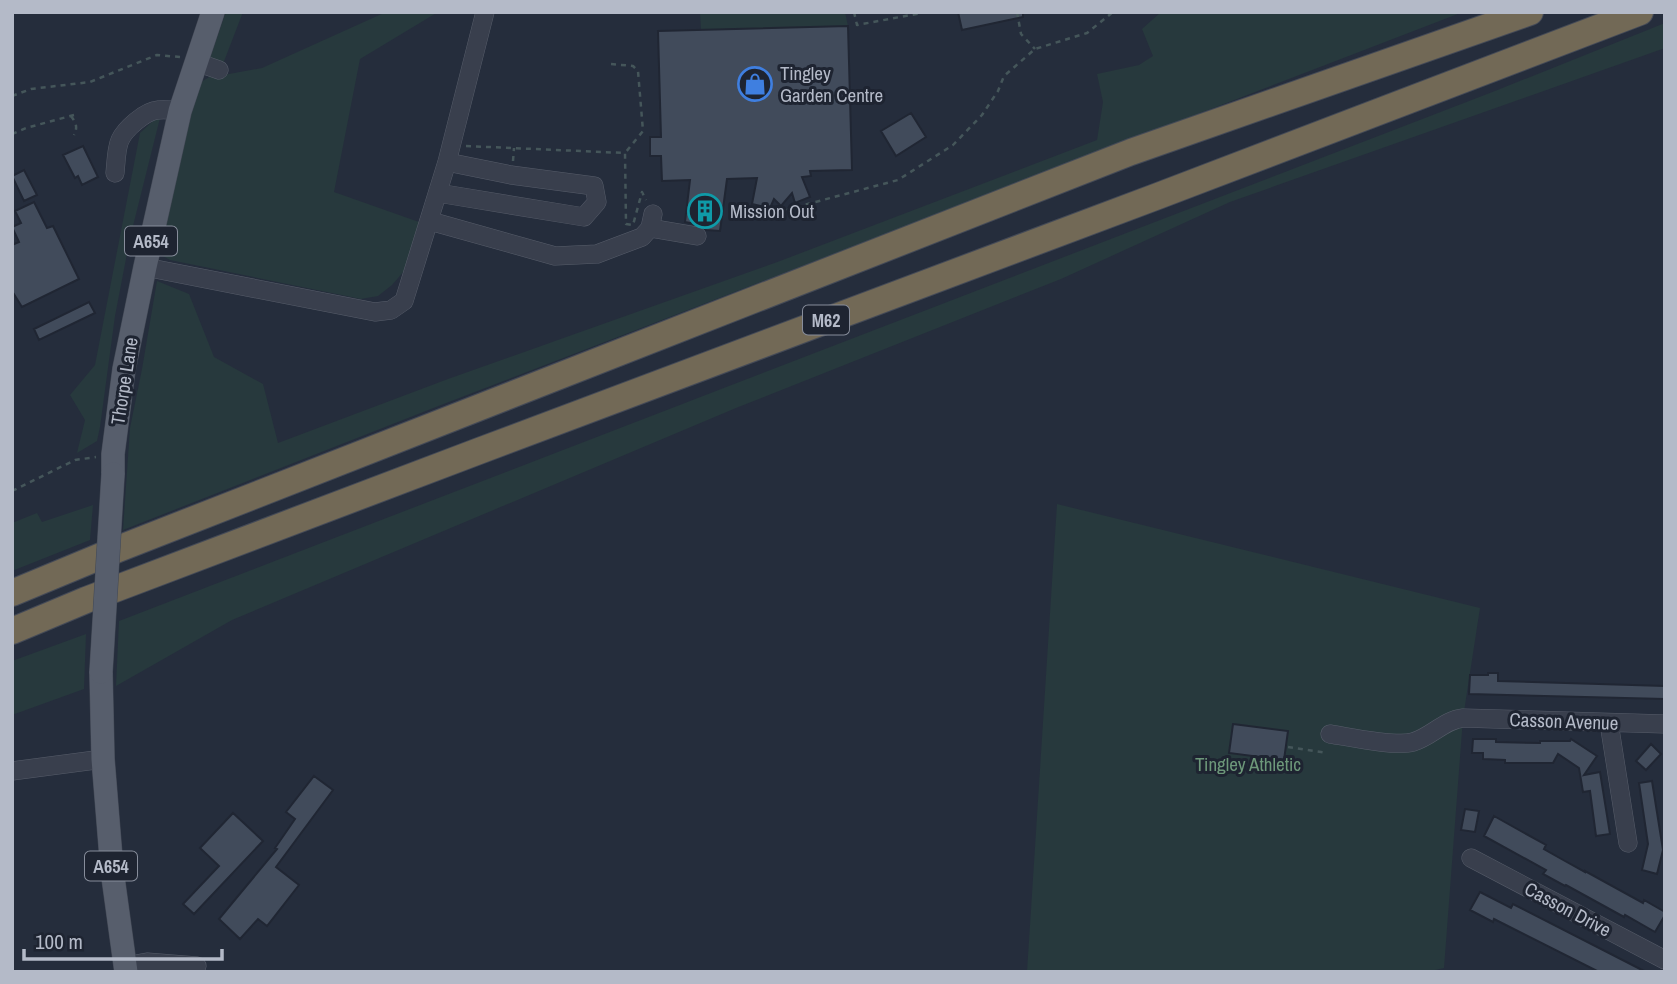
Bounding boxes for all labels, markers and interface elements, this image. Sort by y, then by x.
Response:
place label: Tingley Garden Centre [780,60,883,108]
shop icon: Tingley Garden Centre [736,65,774,103]
building icon: Mission Out [686,192,724,230]
place label: Mission Out [730,198,815,224]
road number: A654 [125,227,177,256]
road number: M62 [803,306,849,334]
street label: Thorpe Lane [104,335,144,427]
street label: Casson Avenue [1509,706,1619,736]
park label: Tingley Athletic [1195,751,1301,777]
road number: A654 [85,852,137,880]
street label: Casson Drive [1520,875,1616,943]
scale bar [24,918,222,962]
text: 100 m [35,927,83,956]

